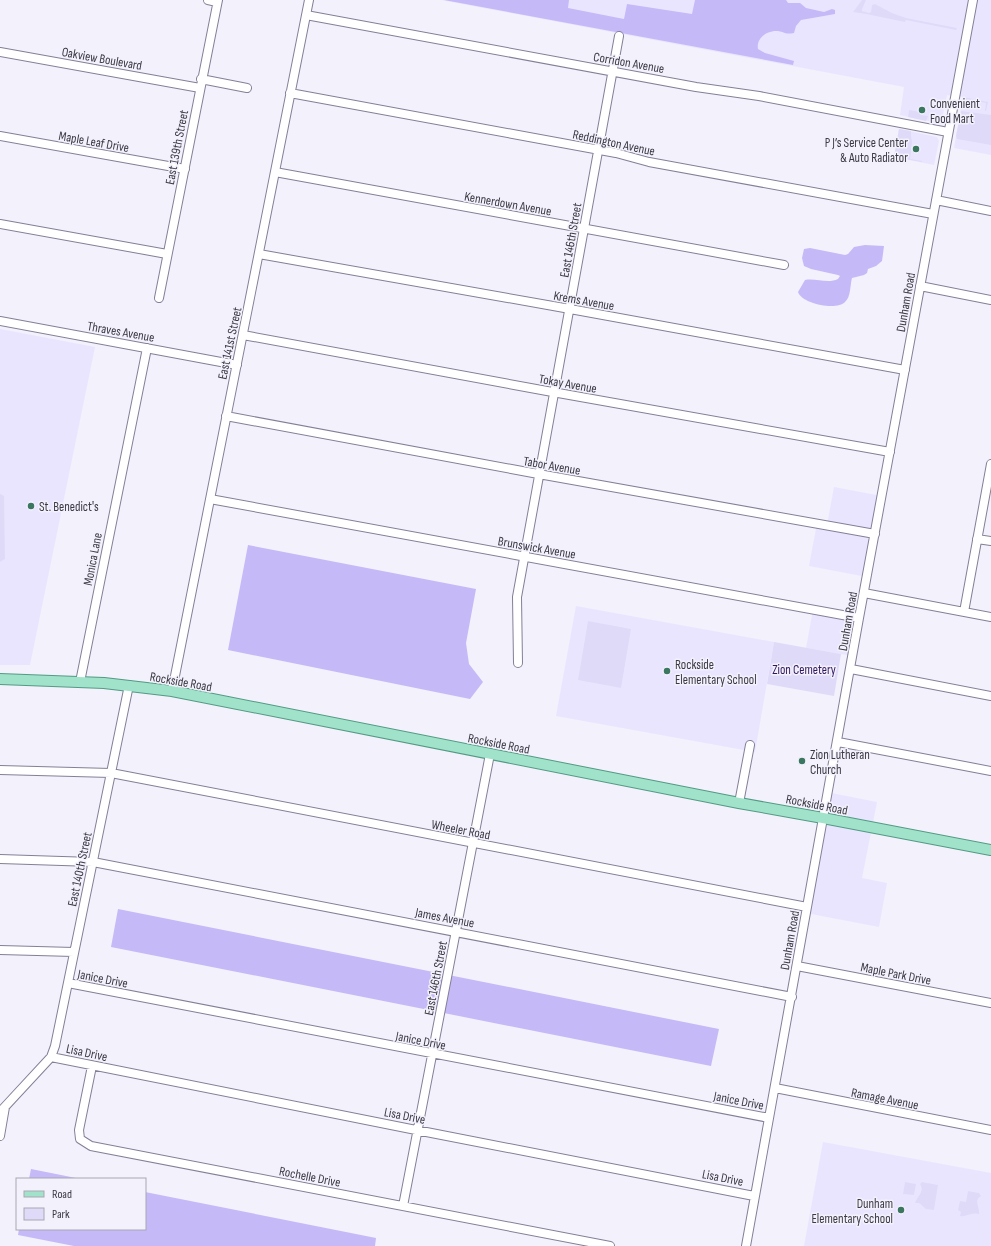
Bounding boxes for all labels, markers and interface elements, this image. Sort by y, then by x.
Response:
street label: Oakview Boulevard [60,44,143,74]
street label: Corridon Avenue [592,49,666,77]
place label: Convenient Food Mart [930,96,980,127]
marker: Convenient Food Mart [917,105,927,115]
street label: East 139th Street [162,108,192,186]
street label: Reddington Avenue [571,126,656,160]
street label: Maple Leaf Drive [57,128,130,156]
place label: P J’s Service Center & Auto Radiator [825,135,908,166]
marker: P J’s Service Center & Auto Radiator [911,144,921,154]
street label: Kennerdown Avenue [463,188,553,220]
street label: East 146th Street [557,202,585,279]
street label: Dunham Road [893,271,919,333]
street label: Krems Avenue [552,288,615,314]
street label: East 141st Street [215,306,245,381]
street label: Thraves Avenue [86,318,156,346]
street label: Tokay Avenue [538,371,598,397]
street label: Tabor Avenue [522,453,582,479]
place label: St. Benedict's [39,499,99,515]
marker: St. Benedict's [26,501,36,511]
street label: Monica Lane [80,531,106,587]
street label: Brunswick Avenue [497,533,577,563]
street label: Dunham Road [835,590,861,652]
place label: Rockside Elementary School [675,657,757,688]
park label: Zion Cemetery [772,662,836,678]
marker: Rockside Elementary School [662,666,672,676]
street label: Rockside Road [149,669,213,695]
street label: Rockside Road [467,730,531,758]
place label: Zion Lutheran Church [810,747,870,778]
marker: Zion Lutheran Church [797,756,807,766]
street label: Rockside Road [785,791,849,819]
street label: Wheeler Road [430,816,492,844]
street label: East 140th Street [64,831,96,908]
street label: James Avenue [413,904,476,932]
street label: Dunham Road [777,909,803,971]
street label: East 146th Street [421,940,451,1017]
street label: Maple Park Drive [859,959,932,989]
street label: Janice Drive [75,966,129,992]
street label: Janice Drive [393,1028,447,1054]
street label: Lisa Drive [65,1041,109,1065]
street label: Ramage Avenue [850,1085,920,1113]
street label: Janice Drive [711,1088,765,1114]
street label: Lisa Drive [383,1104,427,1128]
street label: Rochelle Drive [278,1163,342,1191]
street label: Lisa Drive [701,1166,745,1190]
legend [16,1178,146,1230]
text: Road [52,1187,72,1202]
place label: Dunham Elementary School [811,1196,893,1227]
marker: Dunham Elementary School [896,1205,906,1215]
text: Park [52,1207,70,1222]

